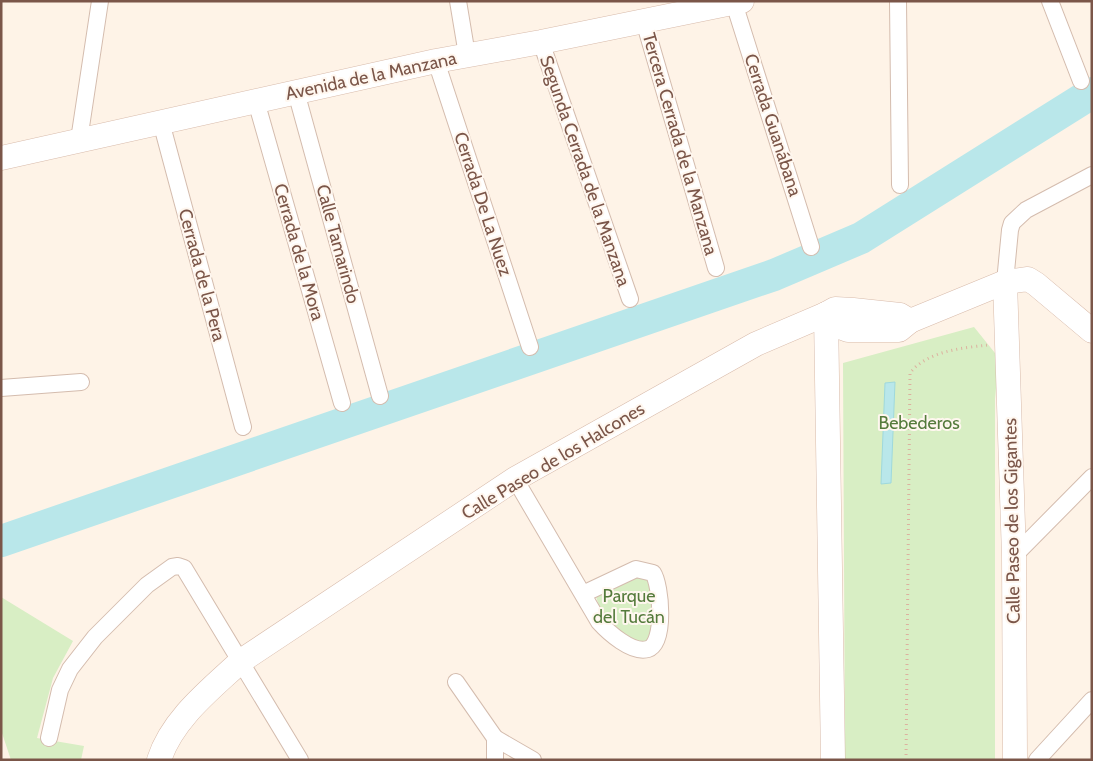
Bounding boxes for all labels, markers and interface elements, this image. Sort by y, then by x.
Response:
street label: Tercera Cerrada de la Manzana [638,30,722,258]
street label: Avenida de la Manzana [284,47,459,105]
street label: Cerrada Guanábana [740,51,807,199]
street label: Segunda Cerrada de la Manzana [535,53,635,290]
street label: Cerrada De La Nuez [449,129,517,279]
street label: Cerrada de la Mora [269,181,329,323]
street label: Calle Tamarindo [312,182,364,306]
street label: Cerrada de la Pera [174,206,230,344]
street label: Calle Paseo de los Halcones [458,398,648,524]
park label: Bebederos [878,412,960,434]
street label: Calle Paseo de los Gigantes [999,418,1025,624]
park label: Parque del Tucán [593,585,665,628]

